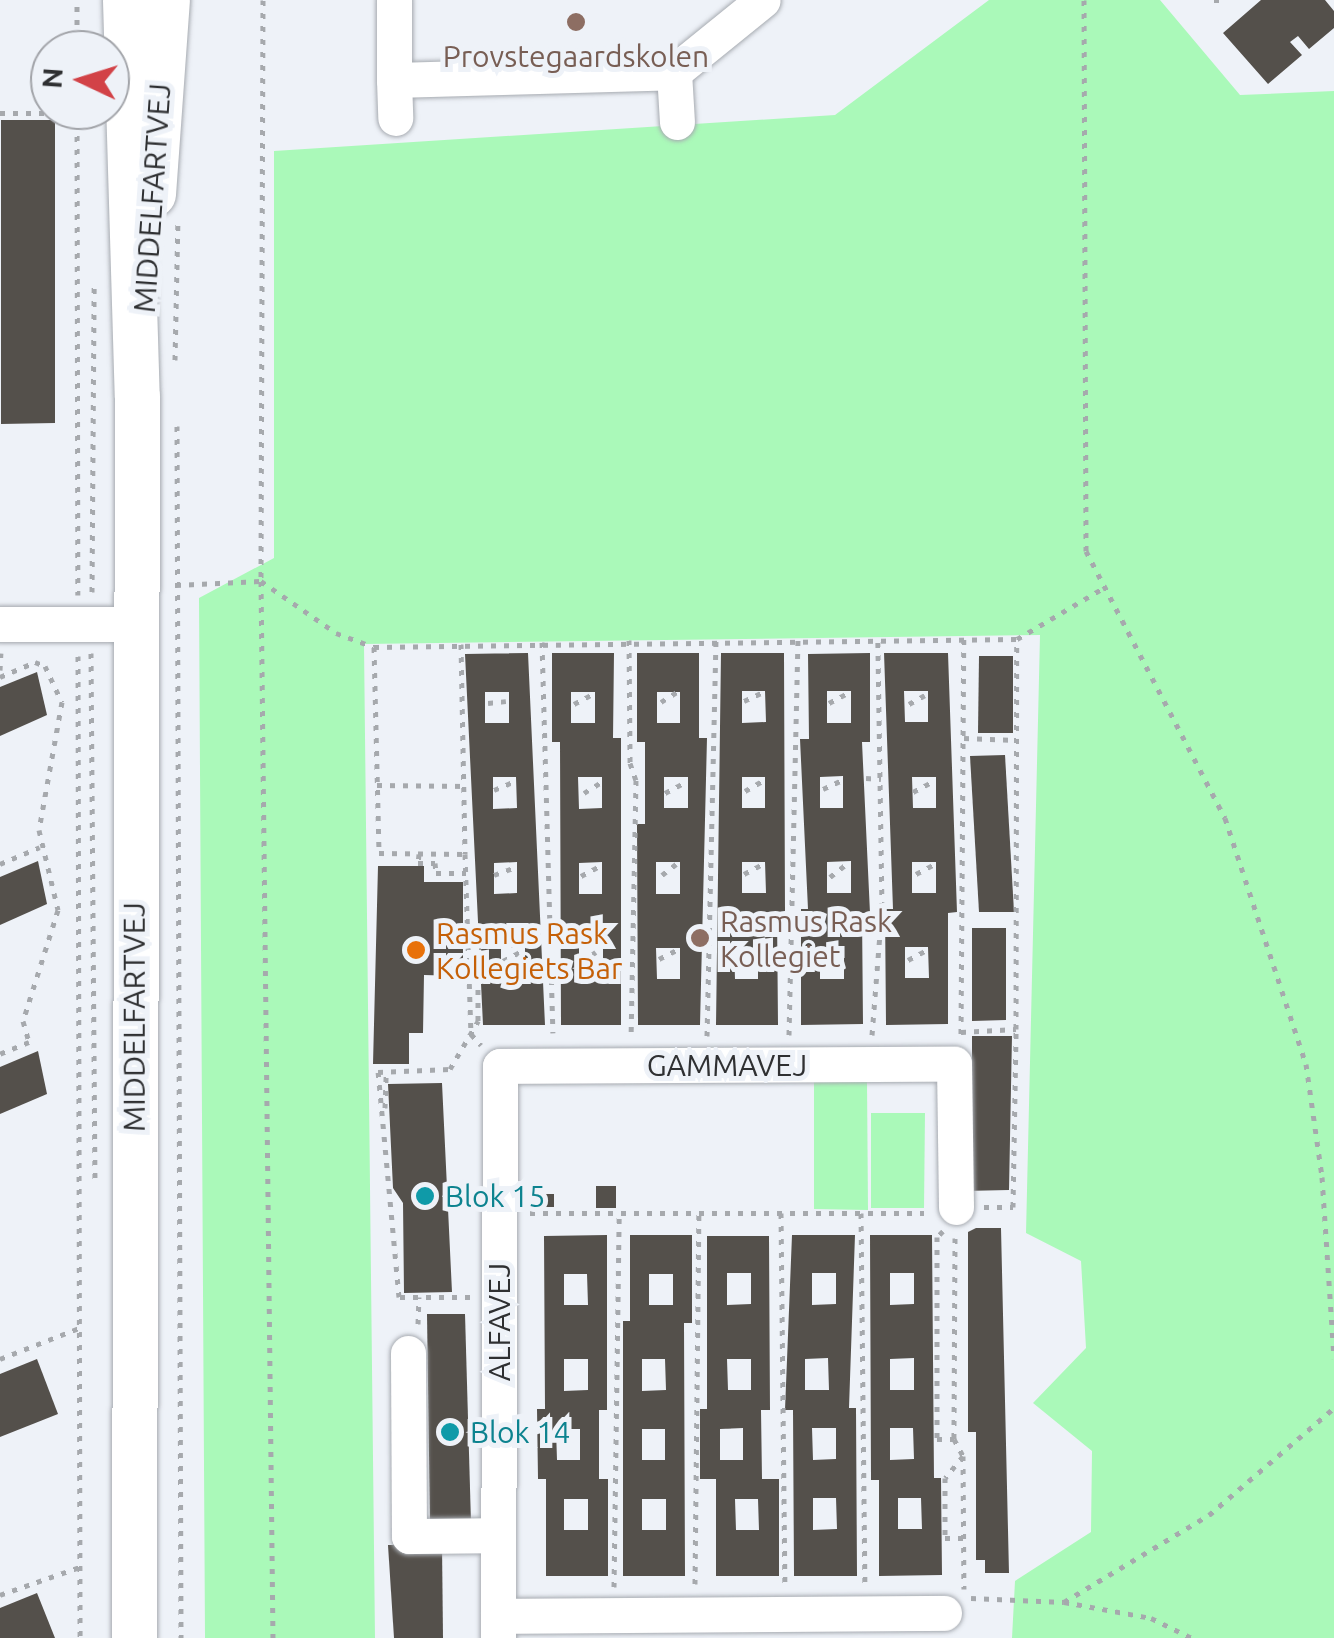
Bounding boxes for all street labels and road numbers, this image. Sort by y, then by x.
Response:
street label: MIDDELFARTVEJ [126,82,178,314]
street label: MIDDELFARTVEJ [116,902,152,1132]
street label: GAMMAVEJ [647,1047,807,1083]
street label: ALFAVEJ [481,1263,517,1381]

